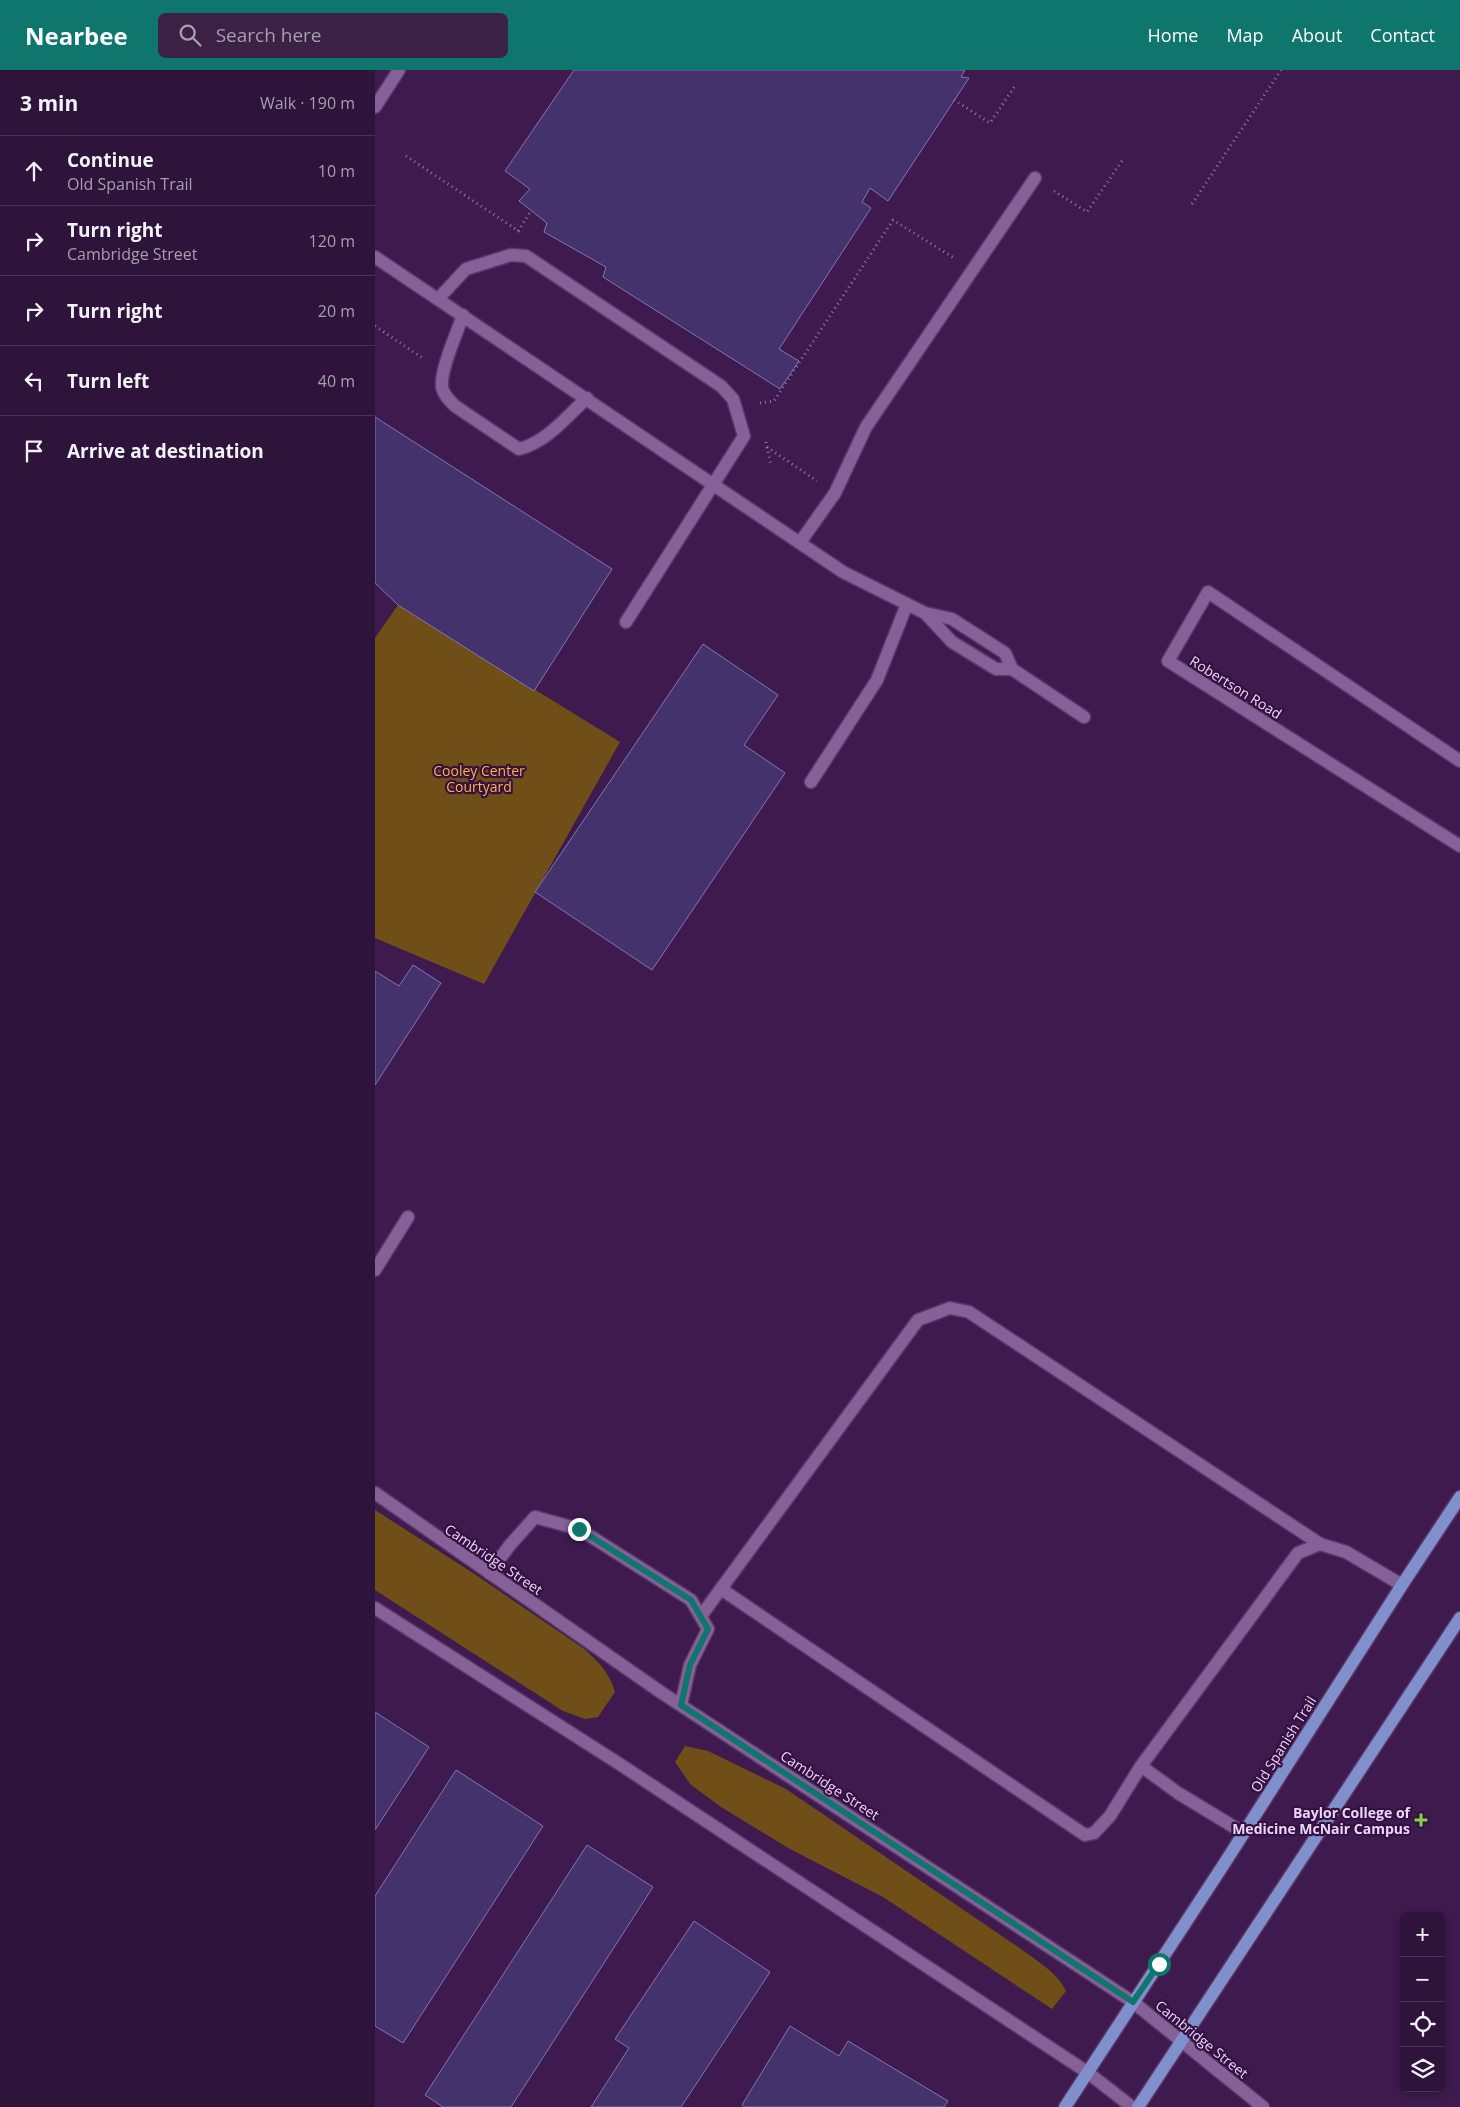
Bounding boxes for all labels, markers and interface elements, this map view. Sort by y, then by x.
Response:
search box [158,13,508,58]
text: Nearbee [25,19,128,52]
icon: search [176,21,204,49]
text: Search here [216,22,322,48]
text: Home [1148,23,1198,47]
text: Map [1226,23,1264,47]
text: About [1292,23,1342,47]
text: Contact [1370,23,1435,47]
text: 3 min [20,89,78,117]
text: Walk · 190 m [260,92,355,114]
text: Continue [67,147,154,173]
icon: ahead [20,157,48,185]
text: 10 m [318,160,355,182]
text: Old Spanish Trail [67,173,193,195]
text: Turn right [67,217,162,243]
icon: right [20,227,48,255]
text: 120 m [309,230,355,252]
text: Cambridge Street [67,243,197,265]
icon: right [20,297,48,325]
text: Turn right [67,298,162,324]
text: 20 m [318,300,355,322]
icon: left [20,367,48,395]
text: Turn left [67,368,149,394]
text: 40 m [318,370,355,392]
icon: arrive [20,437,48,465]
text: Arrive at destination [67,438,264,464]
street label: Robertson Road [1186,651,1286,723]
park label: Cooley Center Courtyard [433,761,525,796]
route end [568,1518,591,1541]
street label: Cambridge Street [441,1519,547,1599]
street label: Old Spanish Trail [1246,1692,1320,1796]
street label: Cambridge Street [777,1746,883,1824]
place label: Baylor College of Medicine McNair Campus [1232,1803,1412,1838]
marker: Baylor College of Medicine McNair Campus [1414,1813,1428,1827]
map controls [1400,1912,1445,2092]
button: + [1400,1912,1445,1957]
route start [1148,1953,1171,1976]
button: − [1400,1957,1445,2002]
street label: Cambridge Street [1152,1996,1252,2082]
button: locate [1400,2002,1445,2047]
button: layers [1400,2047,1445,2092]

